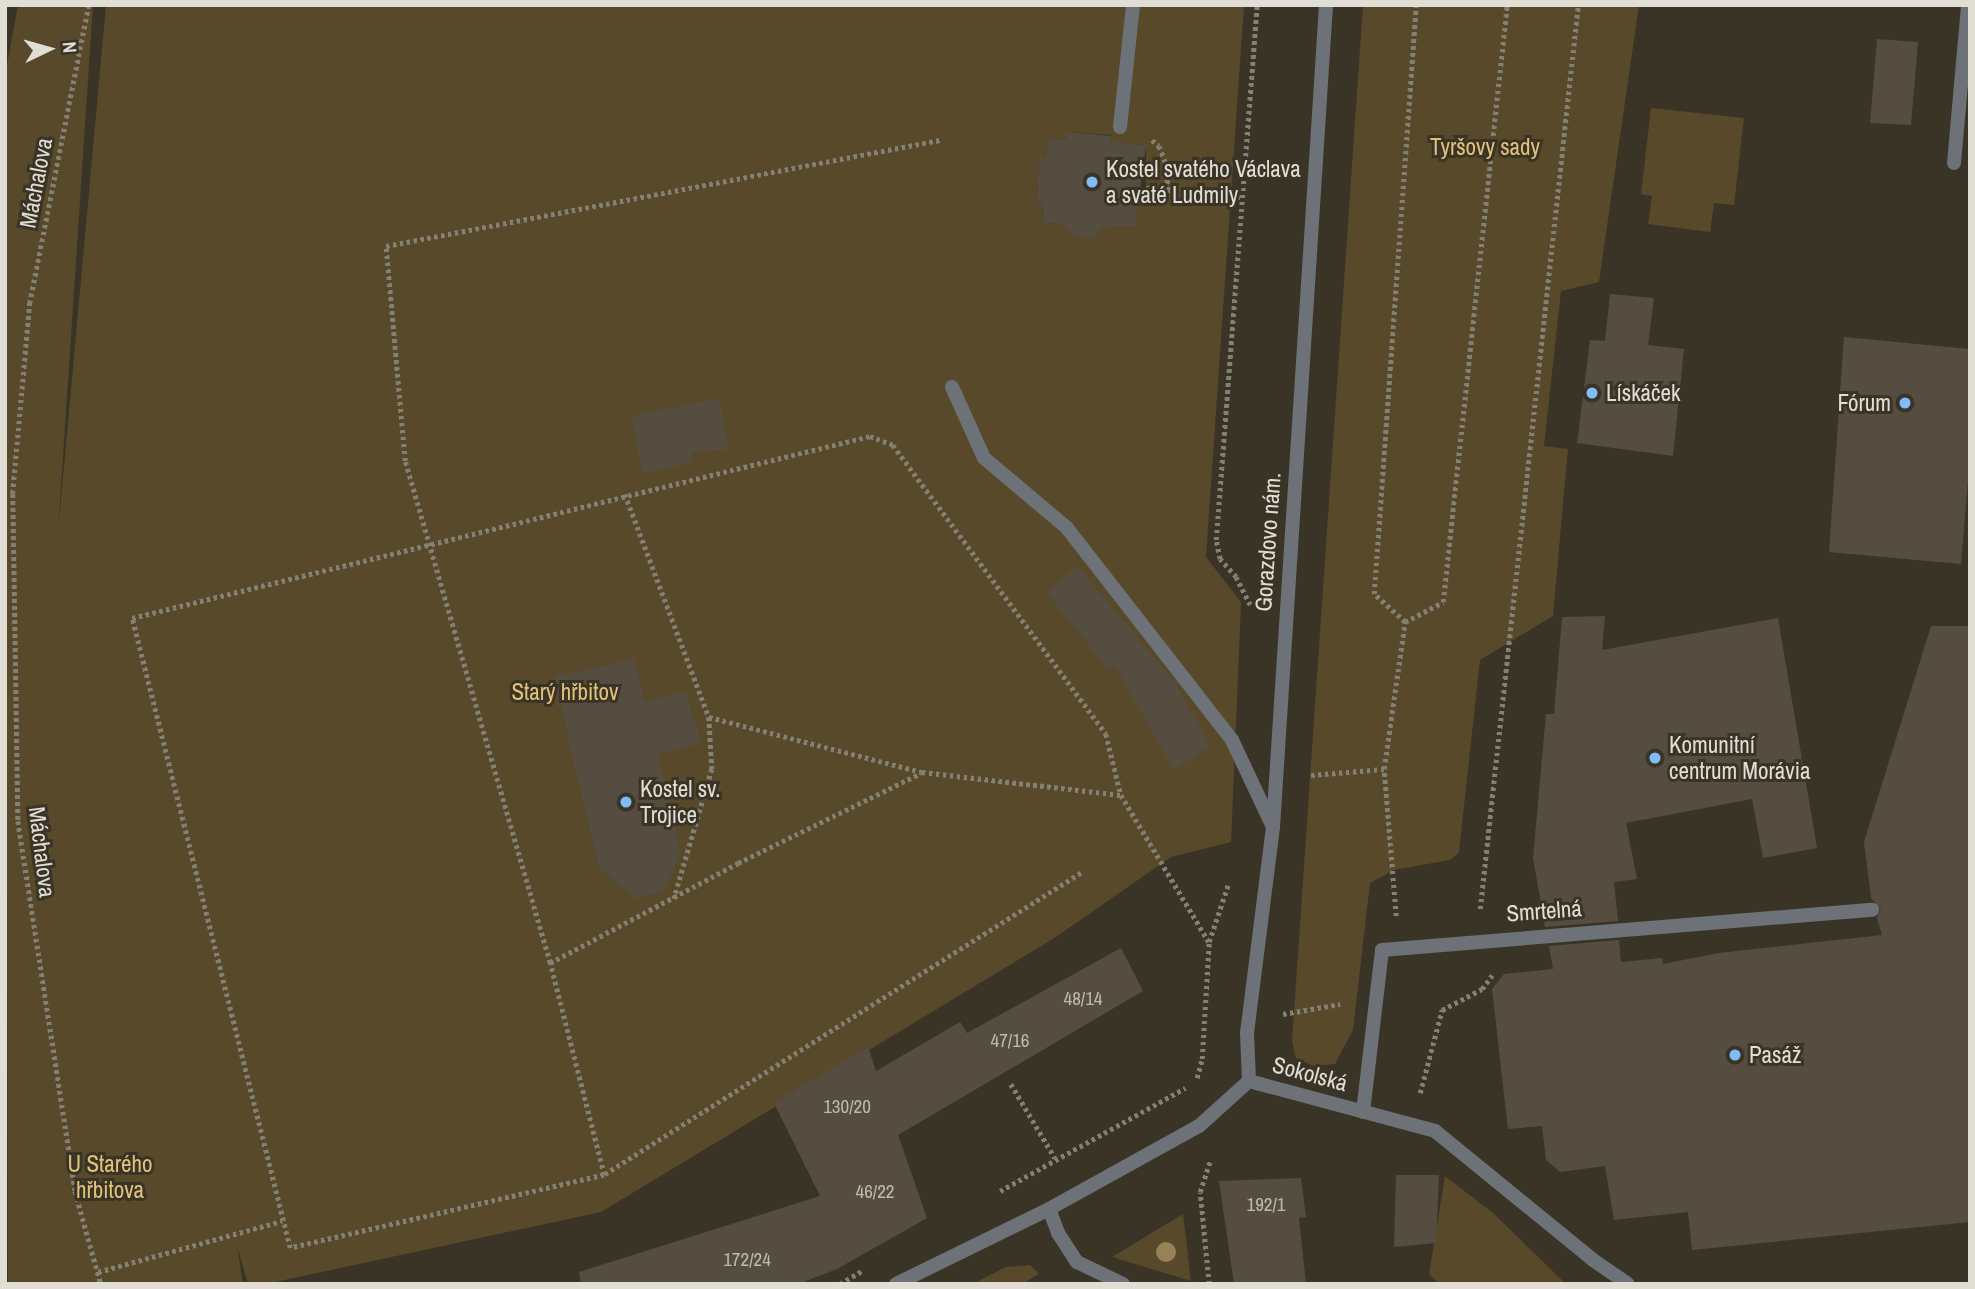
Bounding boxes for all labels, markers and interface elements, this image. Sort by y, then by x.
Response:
north arrow [14,14,84,84]
text: N [56,40,83,54]
park label: Tyršovy sady [1430,133,1540,161]
street label: Máchalova [14,136,58,230]
place label: Kostel svatého Václava a svaté Ludmily [1106,155,1301,209]
marker: Kostel svatého Václava a svaté Ludmily [1084,174,1100,190]
place label: Lískáček [1606,379,1680,407]
marker: Lískáček [1584,385,1600,401]
place label: Fórum [1837,389,1891,417]
marker: Fórum [1897,395,1913,411]
street label: Gorazdovo nám. [1249,471,1287,613]
park label: Starý hřbitov [512,678,618,706]
place label: Komunitní centrum Morávia [1669,731,1810,785]
marker: Komunitní centrum Morávia [1647,750,1663,766]
place label: Kostel sv. Trojice [640,775,720,829]
marker: Kostel sv. Trojice [618,794,634,810]
street label: Máchalova [23,805,61,899]
street label: Smrtelná [1505,895,1583,927]
house number: 48/14 [1064,988,1102,1010]
house number: 47/16 [991,1030,1029,1052]
place label: Pasáž [1749,1041,1801,1069]
marker: Pasáž [1727,1047,1743,1063]
street label: Sokolská [1269,1051,1351,1097]
house number: 130/20 [823,1096,871,1118]
park label: U Starého hřbitova [68,1150,152,1204]
house number: 46/22 [856,1181,894,1203]
house number: 192/1 [1247,1194,1285,1216]
house number: 172/24 [723,1249,771,1271]

